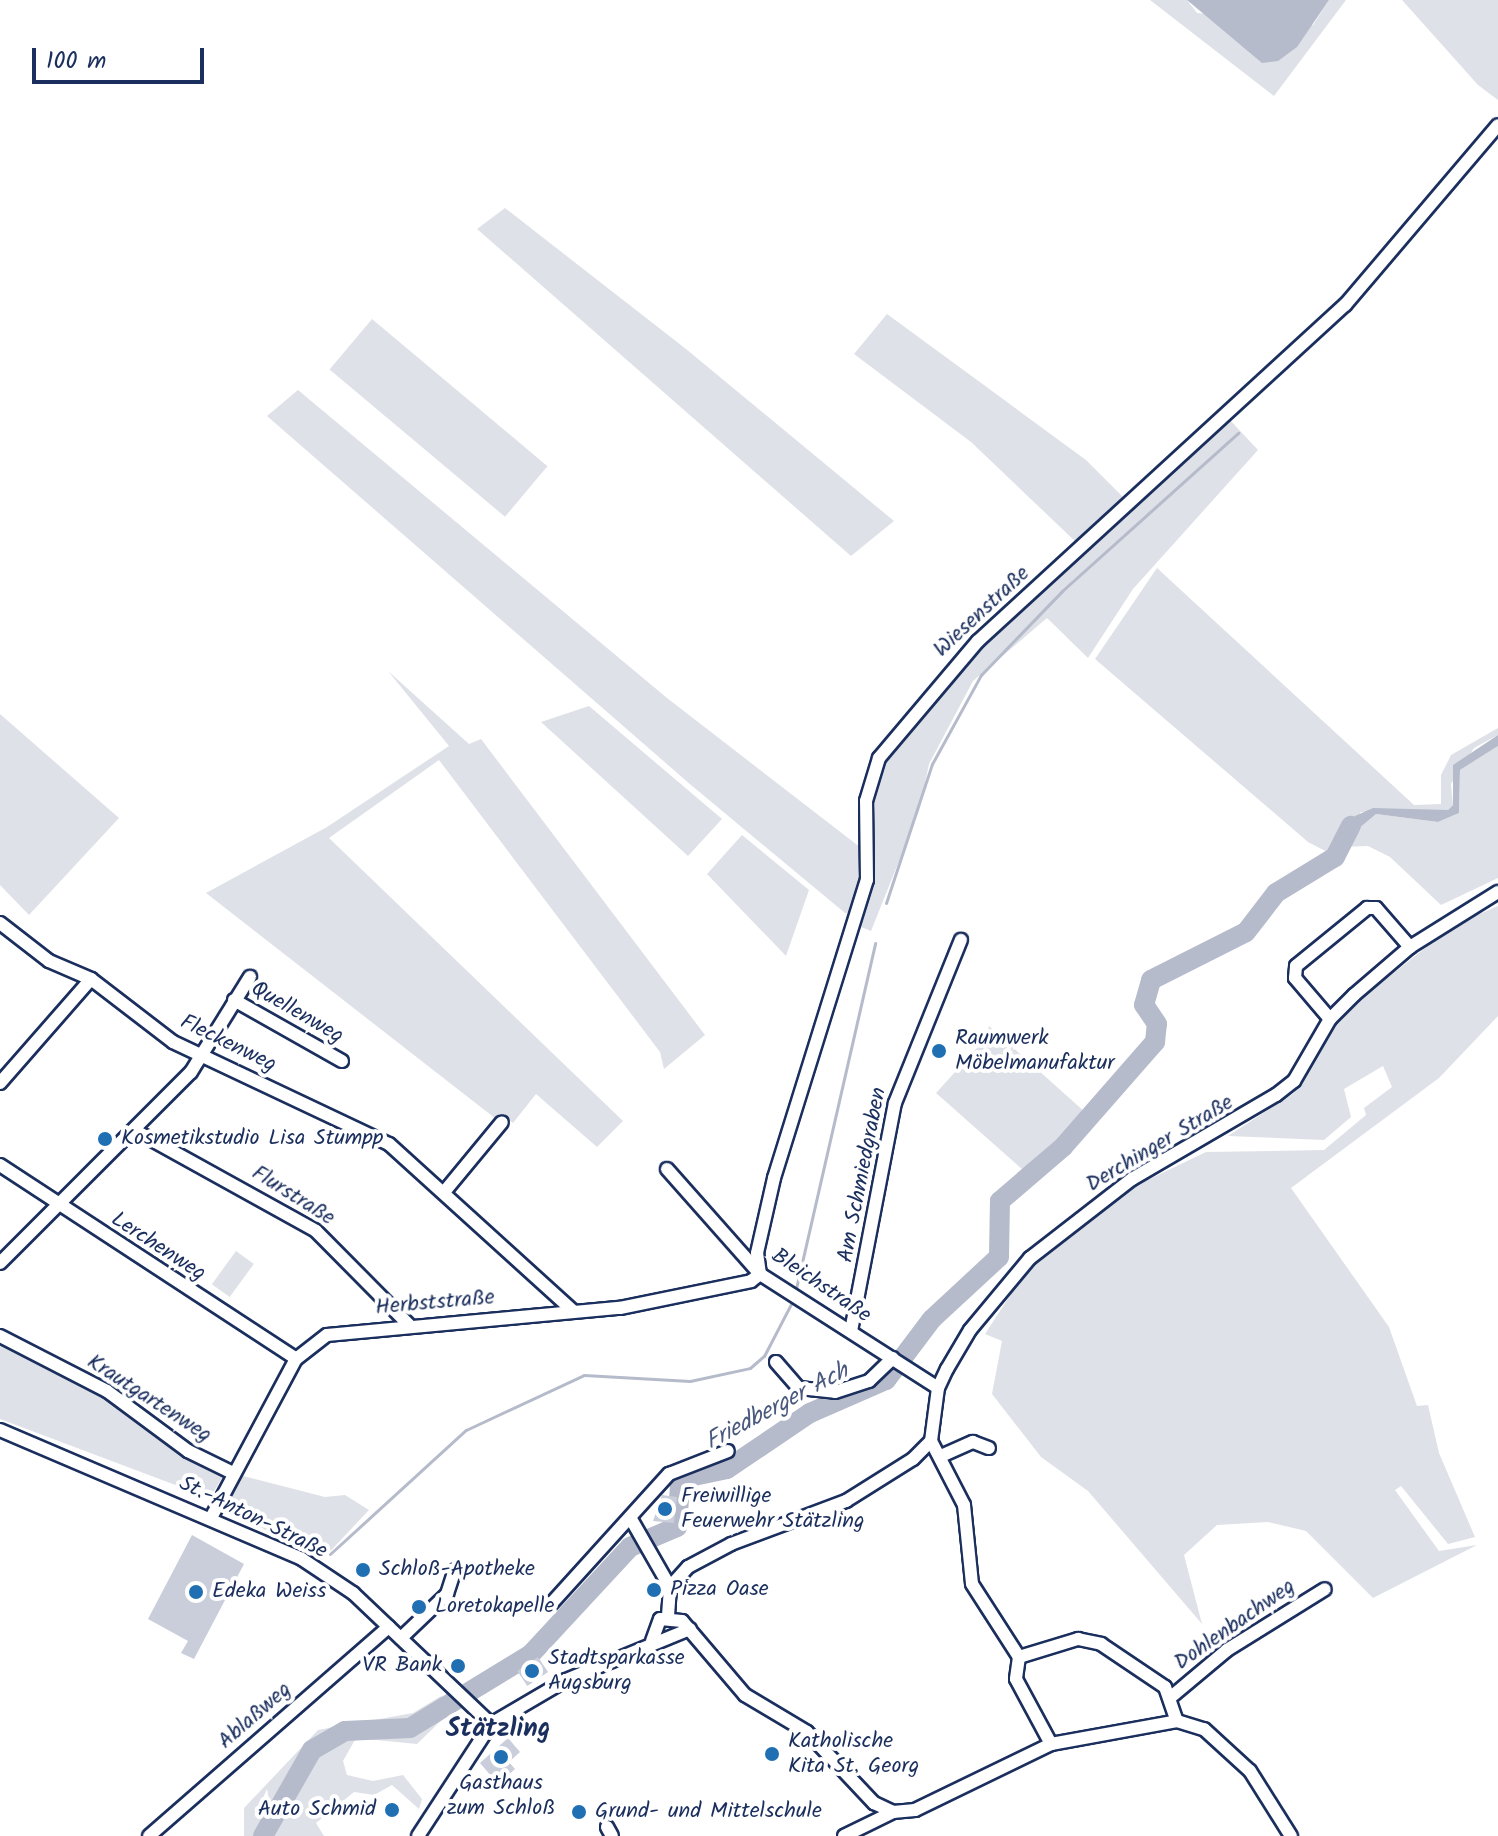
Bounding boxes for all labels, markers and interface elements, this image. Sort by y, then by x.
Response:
scale bar [36,32,208,82]
text: 100 m [46,42,106,81]
street label: Wiesenstraße [929,561,1035,663]
street label: Quellenweg [246,976,348,1050]
street label: Fleckenweg [176,1009,280,1079]
place label: Raumwerk Möbelmanufaktur [955,1025,1115,1076]
marker: Raumwerk Möbelmanufaktur [930,1042,948,1060]
street label: Am Schmiedgraben [833,1085,893,1265]
street label: Derchinger Straße [1082,1090,1238,1198]
place label: Kosmetikstudio Lisa Stumpp [121,1126,383,1152]
marker: Kosmetikstudio Lisa Stumpp [96,1130,114,1148]
street label: Flurstraße [247,1160,339,1232]
street label: Lerchenweg [106,1207,210,1287]
street label: Bleichstraße [766,1243,876,1329]
street label: Herbststraße [374,1285,496,1321]
street label: Krautgartenweg [82,1349,216,1449]
water label: Friedberger Ach [700,1357,854,1457]
street label: St.-Anton-Straße [175,1471,331,1565]
place label: Freiwillige Feuerwehr Stätzling [681,1483,864,1534]
marker: Freiwillige Feuerwehr Stätzling [656,1500,674,1518]
place label: Schloß-Apotheke [379,1557,535,1583]
marker: Schloß-Apotheke [354,1561,372,1579]
street label: Dohlenbachweg [1169,1574,1301,1676]
place label: Pizza Oase [670,1577,769,1603]
place label: Edeka Weiss [212,1579,326,1605]
marker: Pizza Oase [645,1581,663,1599]
marker: Edeka Weiss [187,1583,205,1601]
place label: Loretokapelle [435,1594,554,1620]
marker: Loretokapelle [410,1598,428,1616]
place label: Stadtsparkasse Augsburg [548,1645,685,1696]
place label: VR Bank [362,1653,442,1679]
marker: VR Bank [449,1657,467,1675]
marker: Stadtsparkasse Augsburg [523,1662,541,1680]
street label: Ablaßweg [213,1677,297,1755]
district label: Stätzling [446,1714,550,1746]
place label: Katholische Kita St. Georg [788,1728,919,1780]
marker: Katholische Kita St. Georg [763,1745,781,1763]
marker: Gasthaus zum Schloß [492,1748,510,1766]
place label: Gasthaus zum Schloß [447,1770,555,1822]
place label: Auto Schmid [258,1797,376,1823]
place label: Grund- und Mittelschule [595,1799,822,1825]
marker: Auto Schmid [383,1801,401,1819]
marker: Grund- und Mittelschule [570,1803,588,1821]

